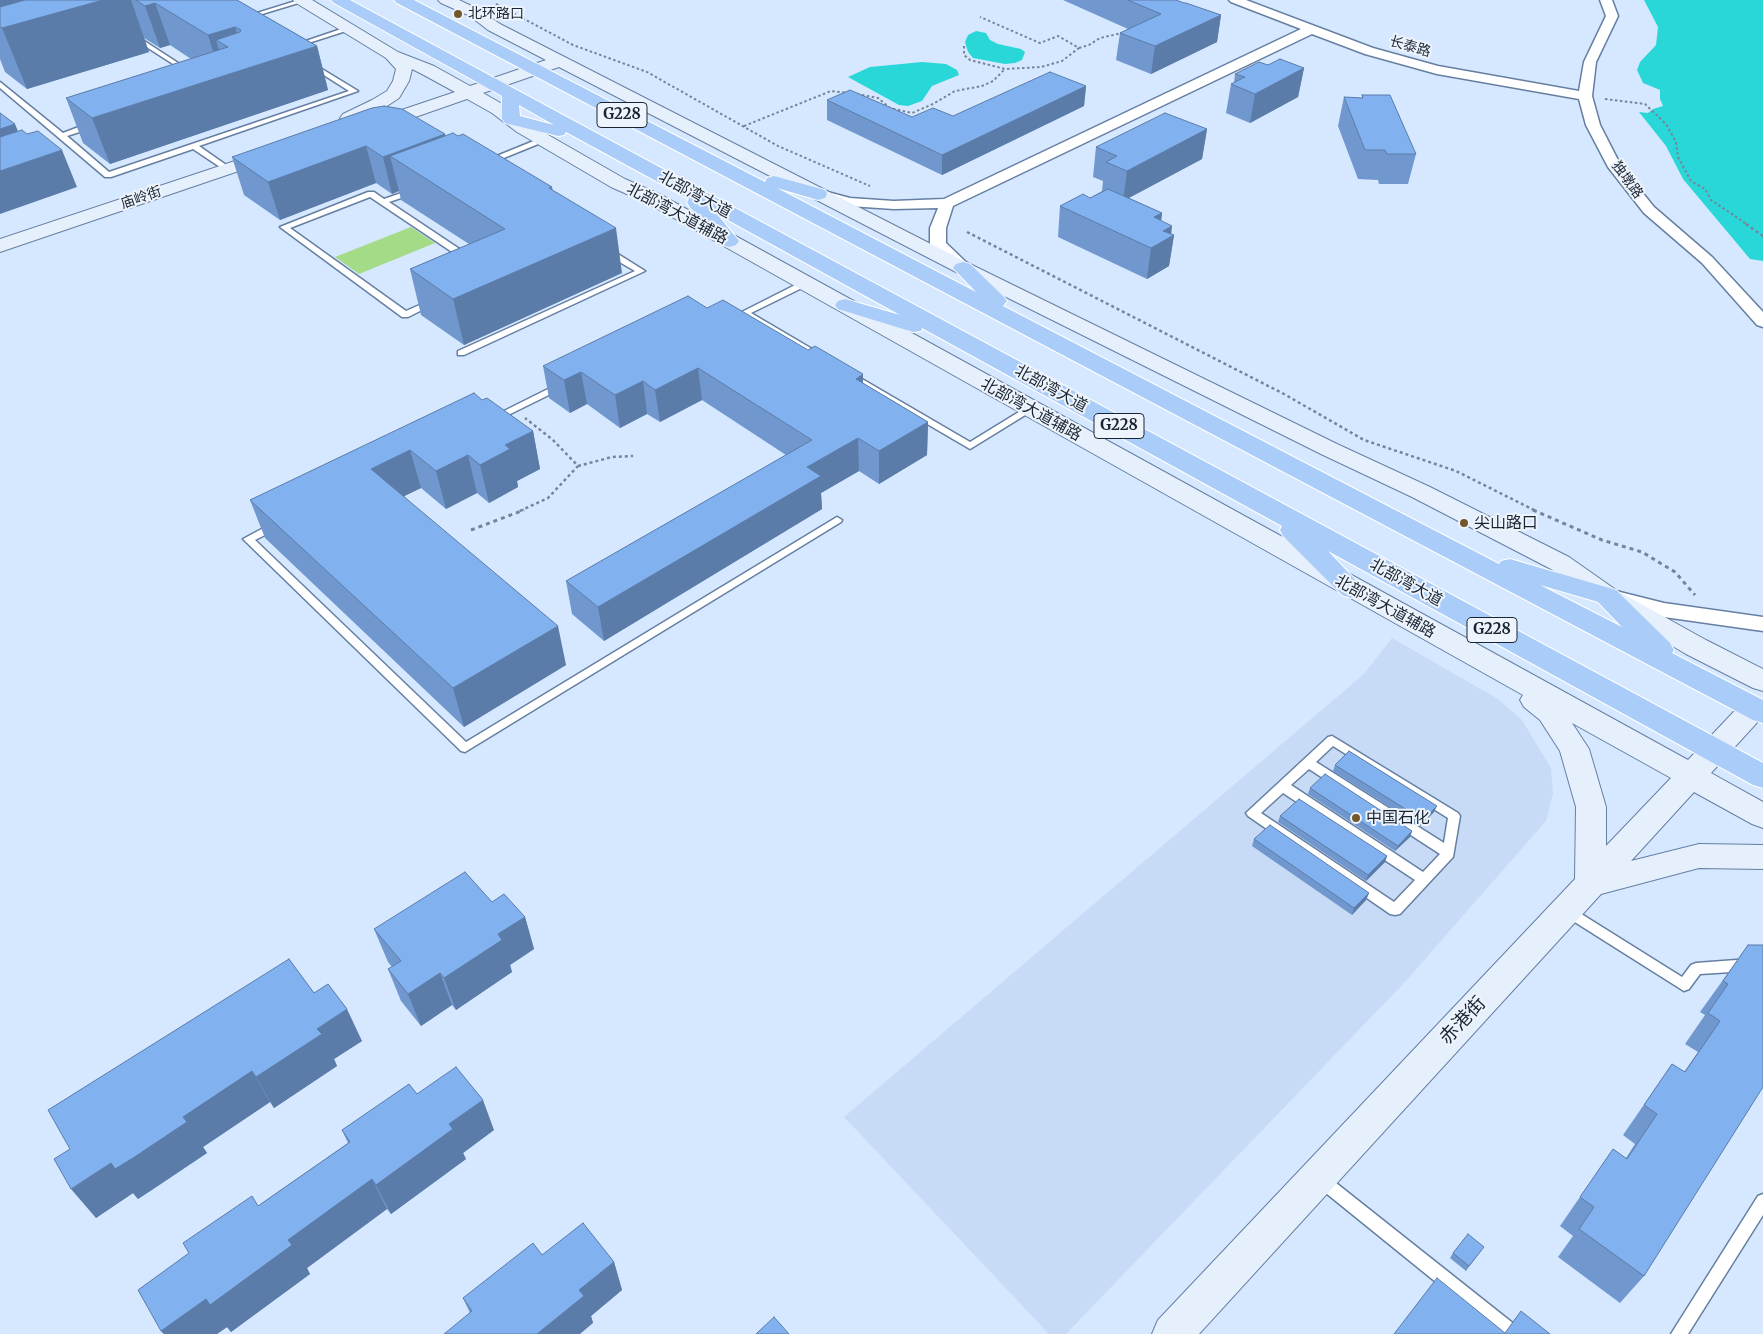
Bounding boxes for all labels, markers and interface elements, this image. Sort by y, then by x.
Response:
place label: 北环路口 [468,6,524,22]
marker: 北环路口 [452,8,464,20]
street label: 长泰路 [1387,33,1433,61]
road number: G228 [597,102,647,128]
street label: 独墩路 [1608,158,1646,202]
street label: 北部湾大道 [655,167,735,223]
street label: 北部湾大道辅路 [623,179,731,249]
street label: 庙岭街 [118,183,164,213]
street label: 北部湾大道 [1011,361,1091,417]
street label: 北部湾大道辅路 [977,374,1085,446]
road number: G228 [1094,414,1144,438]
place label: 尖山路口 [1474,513,1538,533]
marker: 尖山路口 [1458,517,1470,529]
street label: 北部湾大道 [1366,555,1446,611]
street label: 北部湾大道辅路 [1331,571,1439,643]
road number: G228 [1467,618,1517,642]
place label: 中国石化 [1366,808,1430,828]
marker: 中国石化 [1350,812,1362,824]
street label: 赤港街 [1435,992,1491,1050]

